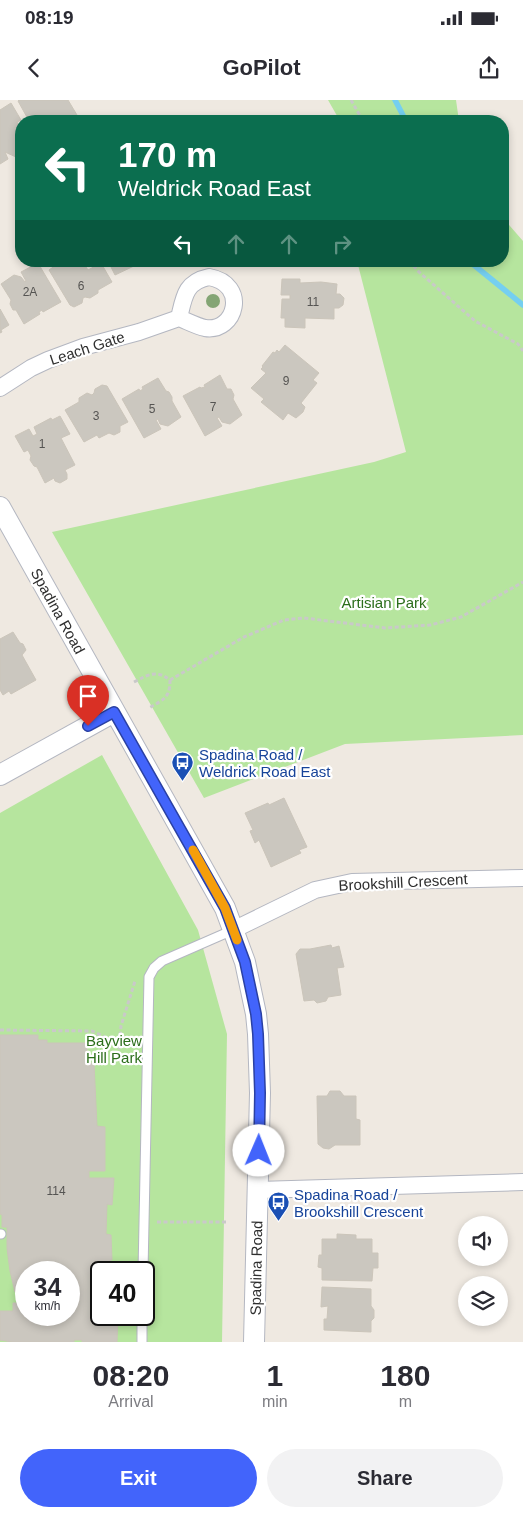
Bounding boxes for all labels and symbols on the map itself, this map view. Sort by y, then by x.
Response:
house number: 6 [78,279,85,293]
house number: 2A [23,285,37,299]
house number: 11 [307,295,320,309]
street label: Leach Gate [47,328,127,368]
house number: 9 [283,374,290,388]
house number: 7 [210,400,217,414]
house number: 5 [149,402,156,416]
house number: 3 [93,409,100,423]
house number: 1 [39,437,46,451]
street label: Spadina Road [28,565,88,657]
park label: Artisian Park [341,594,427,611]
pin [67,675,109,726]
place label: Spadina Road / Weldrick Road East [199,746,331,780]
bus stop icon: Spadina Road / Weldrick Road East [171,751,195,782]
street label: Brookshill Crescent [338,870,469,894]
park label: Bayview Hill Park [86,1032,142,1066]
position arrow [232,1124,284,1176]
house number: 114 [46,1184,66,1198]
place label: Spadina Road / Brookshill Crescent [294,1186,424,1220]
bus stop icon: Spadina Road / Brookshill Crescent [266,1191,290,1222]
street label: Spadina Road [247,1220,265,1316]
speed limit sign: 40 [90,1261,155,1326]

